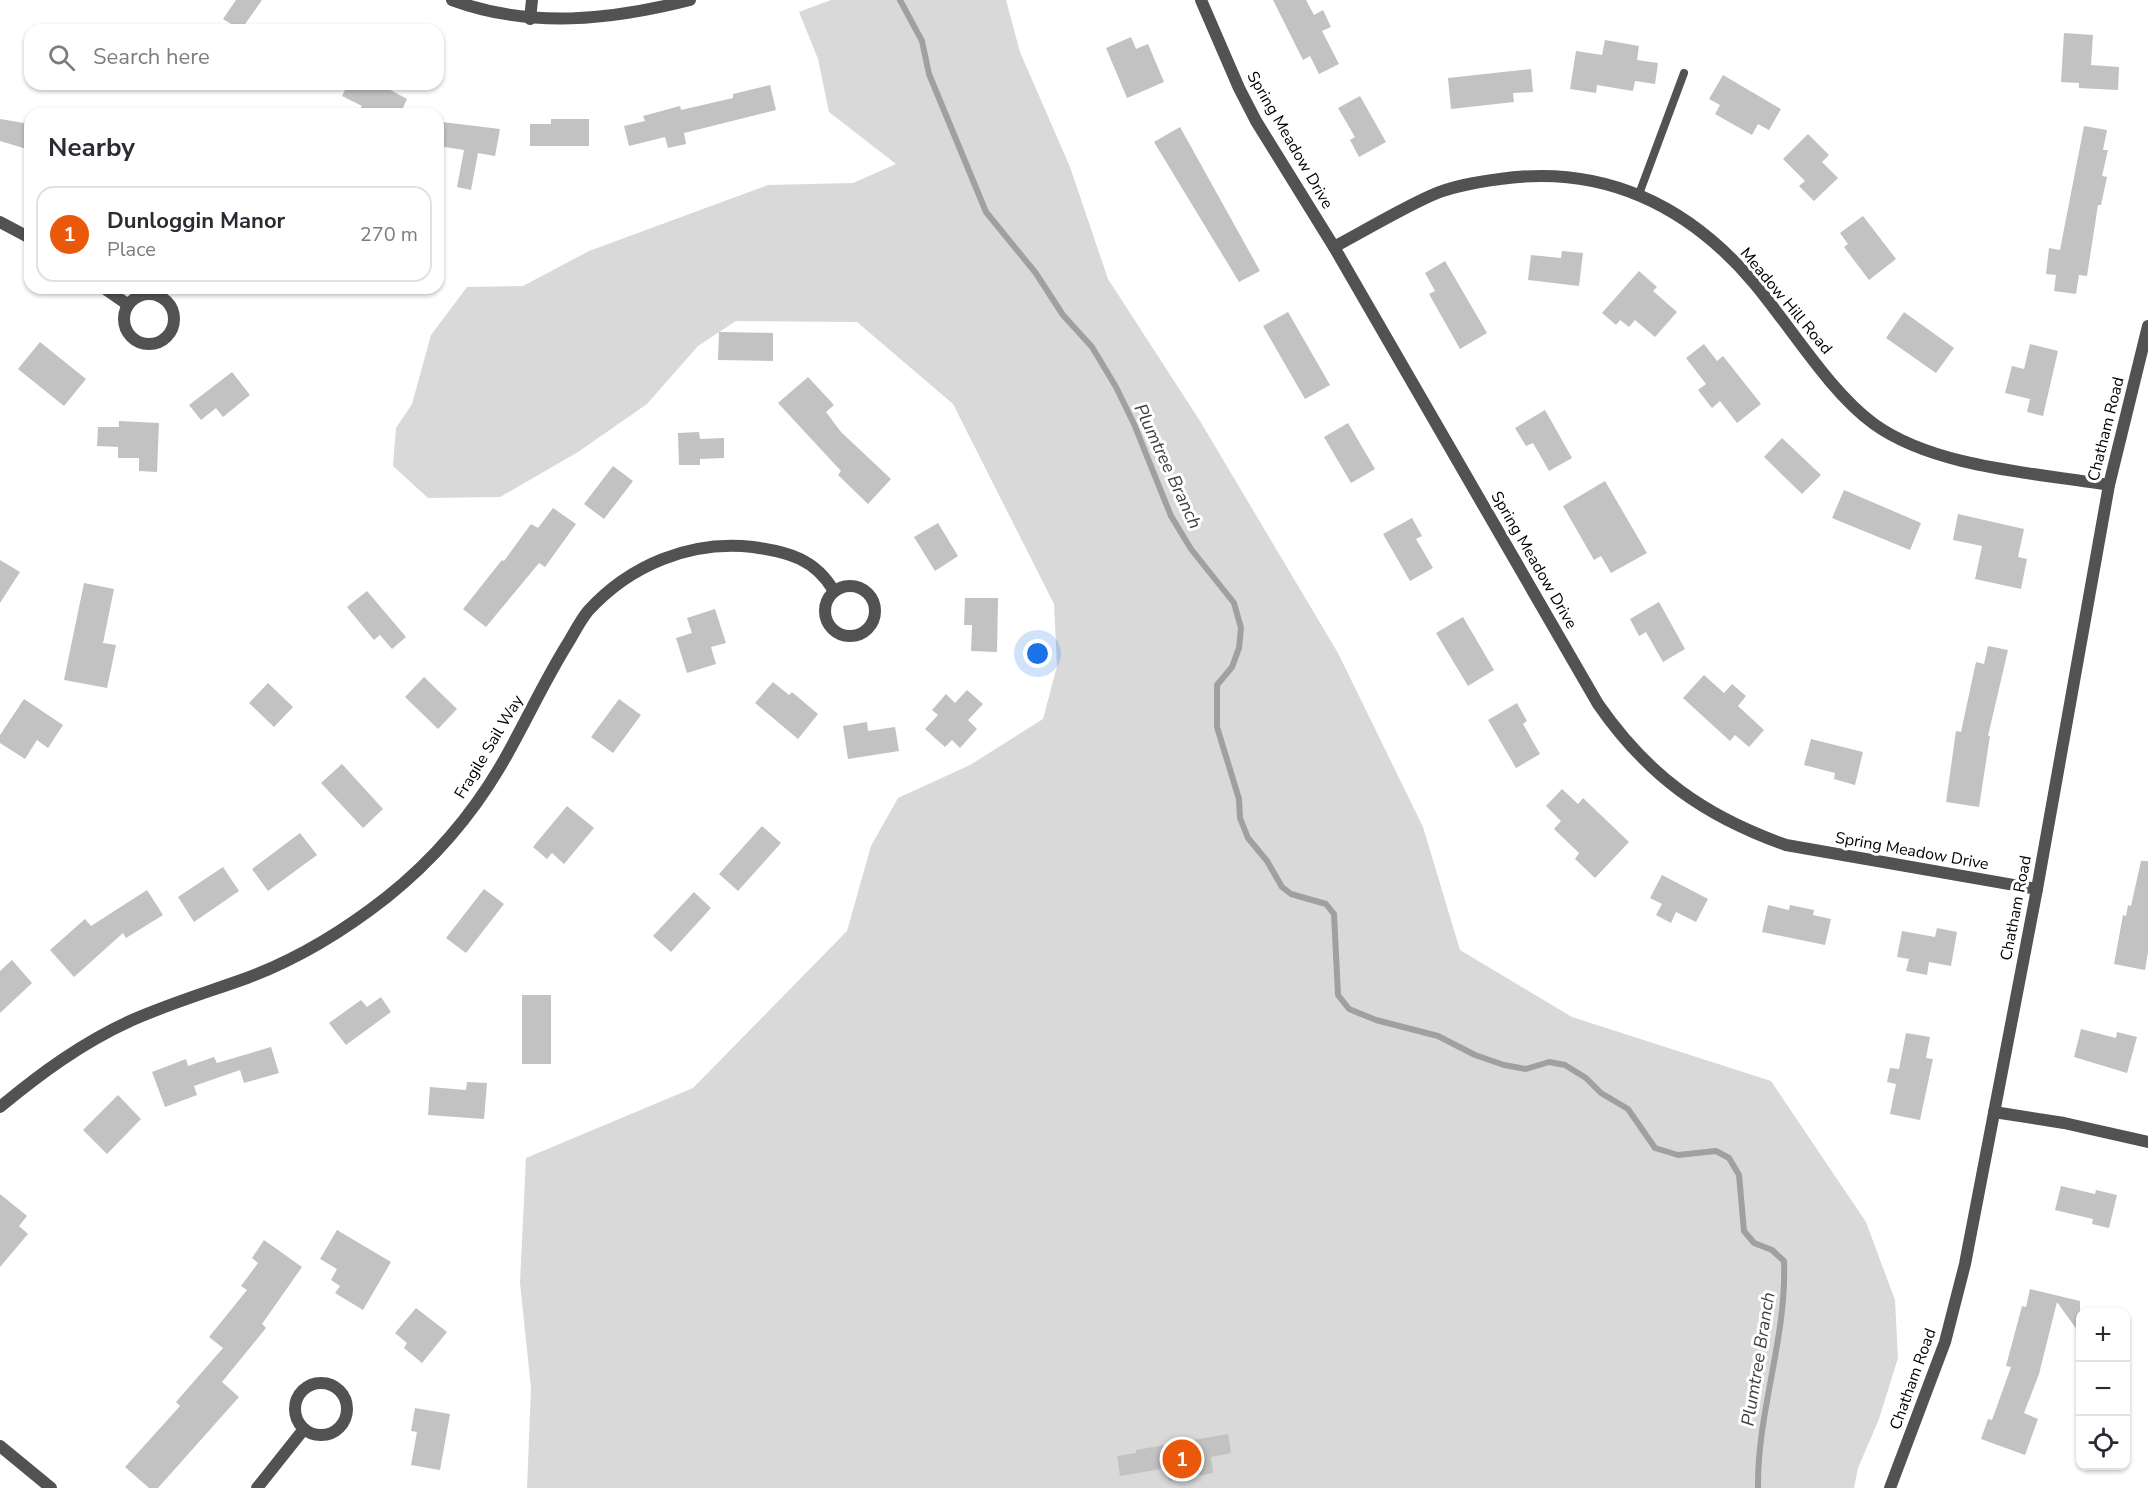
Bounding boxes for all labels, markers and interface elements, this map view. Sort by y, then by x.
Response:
search box [24,24,444,90]
icon: search [45,41,78,74]
text: Search here [93,42,210,72]
street label: Spring Meadow Drive [1242,67,1338,213]
text: Nearby [48,130,135,165]
text: Dunloggin Manor [107,206,285,236]
text: 1 [64,221,76,248]
text: 270 m [360,221,418,248]
text: Place [107,236,156,263]
street label: Meadow Hill Road [1735,243,1837,359]
street label: Chatham Road [2082,375,2130,483]
water label: Plumtree Branch [1128,400,1208,532]
street label: Spring Meadow Drive [1486,487,1582,633]
your location [1023,639,1052,668]
street label: Fragile Sail Way [449,690,529,803]
street label: Spring Meadow Drive [1834,827,1990,875]
street label: Chatham Road [1995,854,2037,962]
water label: Plumtree Branch [1736,1290,1780,1428]
map controls [2076,1308,2130,1470]
button: + [2076,1308,2130,1362]
street label: Chatham Road [1884,1325,1942,1433]
button: − [2076,1362,2130,1416]
button: locate [2076,1416,2130,1470]
pin: 1 [1162,1436,1202,1482]

